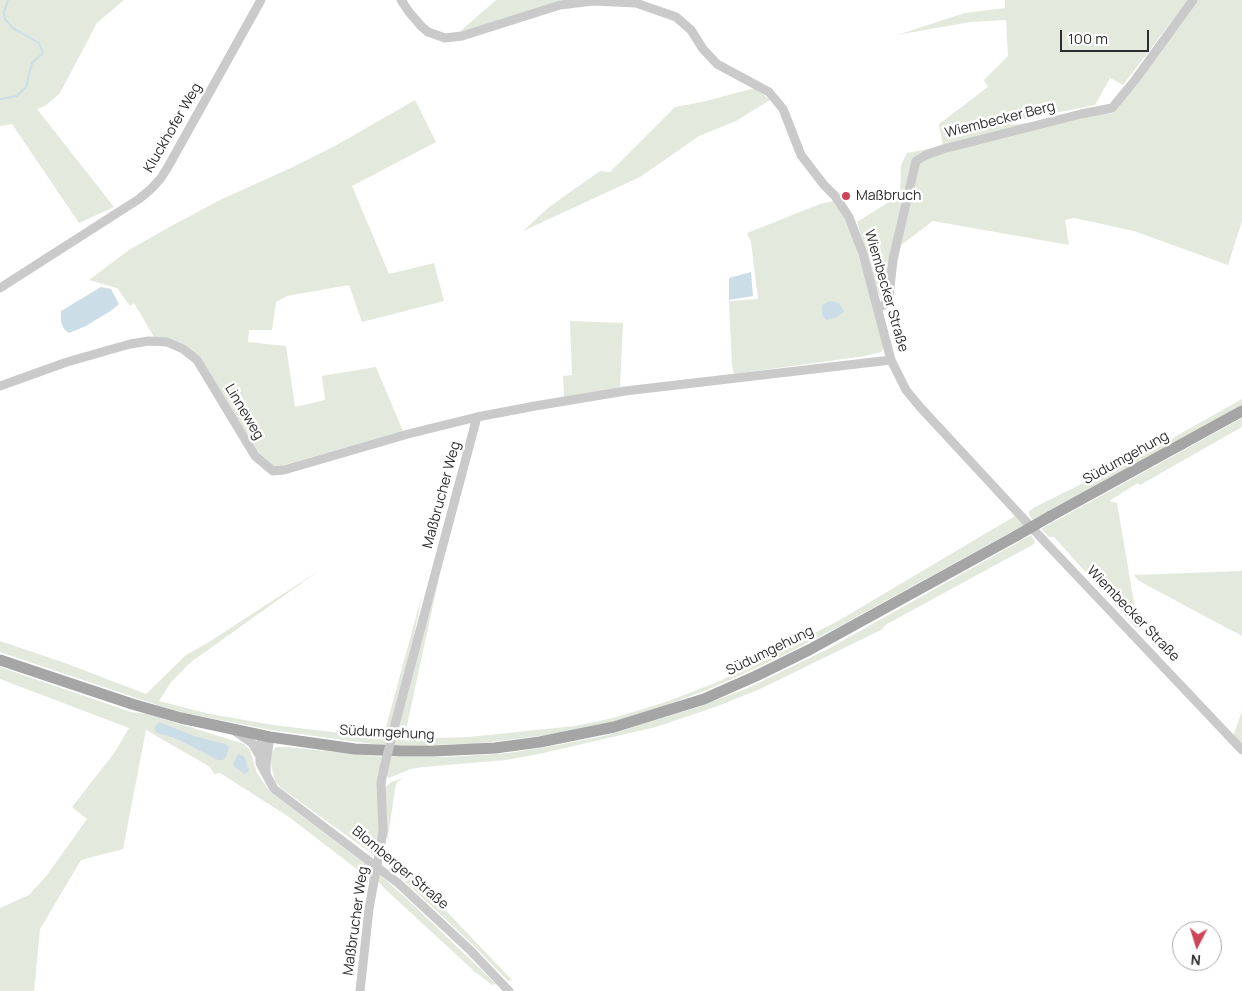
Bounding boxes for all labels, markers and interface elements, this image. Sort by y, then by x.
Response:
scale bar [1062,20,1151,52]
text: 100 m [1068,28,1108,49]
street label: Kluckhofer Weg [141,80,205,176]
street label: Wiembecker Berg [943,98,1057,142]
place label: Maßbruch [856,188,921,204]
marker: Maßbruch [840,190,852,202]
street label: Wiembecker Straße [861,228,911,354]
street label: Linneweg [221,381,267,443]
street label: Südumgehung [1080,428,1172,488]
street label: Maßbrucher Weg [420,440,464,550]
street label: Wiembecker Straße [1083,563,1183,665]
street label: Südumgehung [724,623,816,679]
street label: Südumgehung [339,722,435,744]
street label: Blomberger Straße [348,823,452,913]
street label: Maßbrucher Weg [340,865,372,977]
north arrow [1172,921,1222,971]
text: N [1190,951,1202,970]

